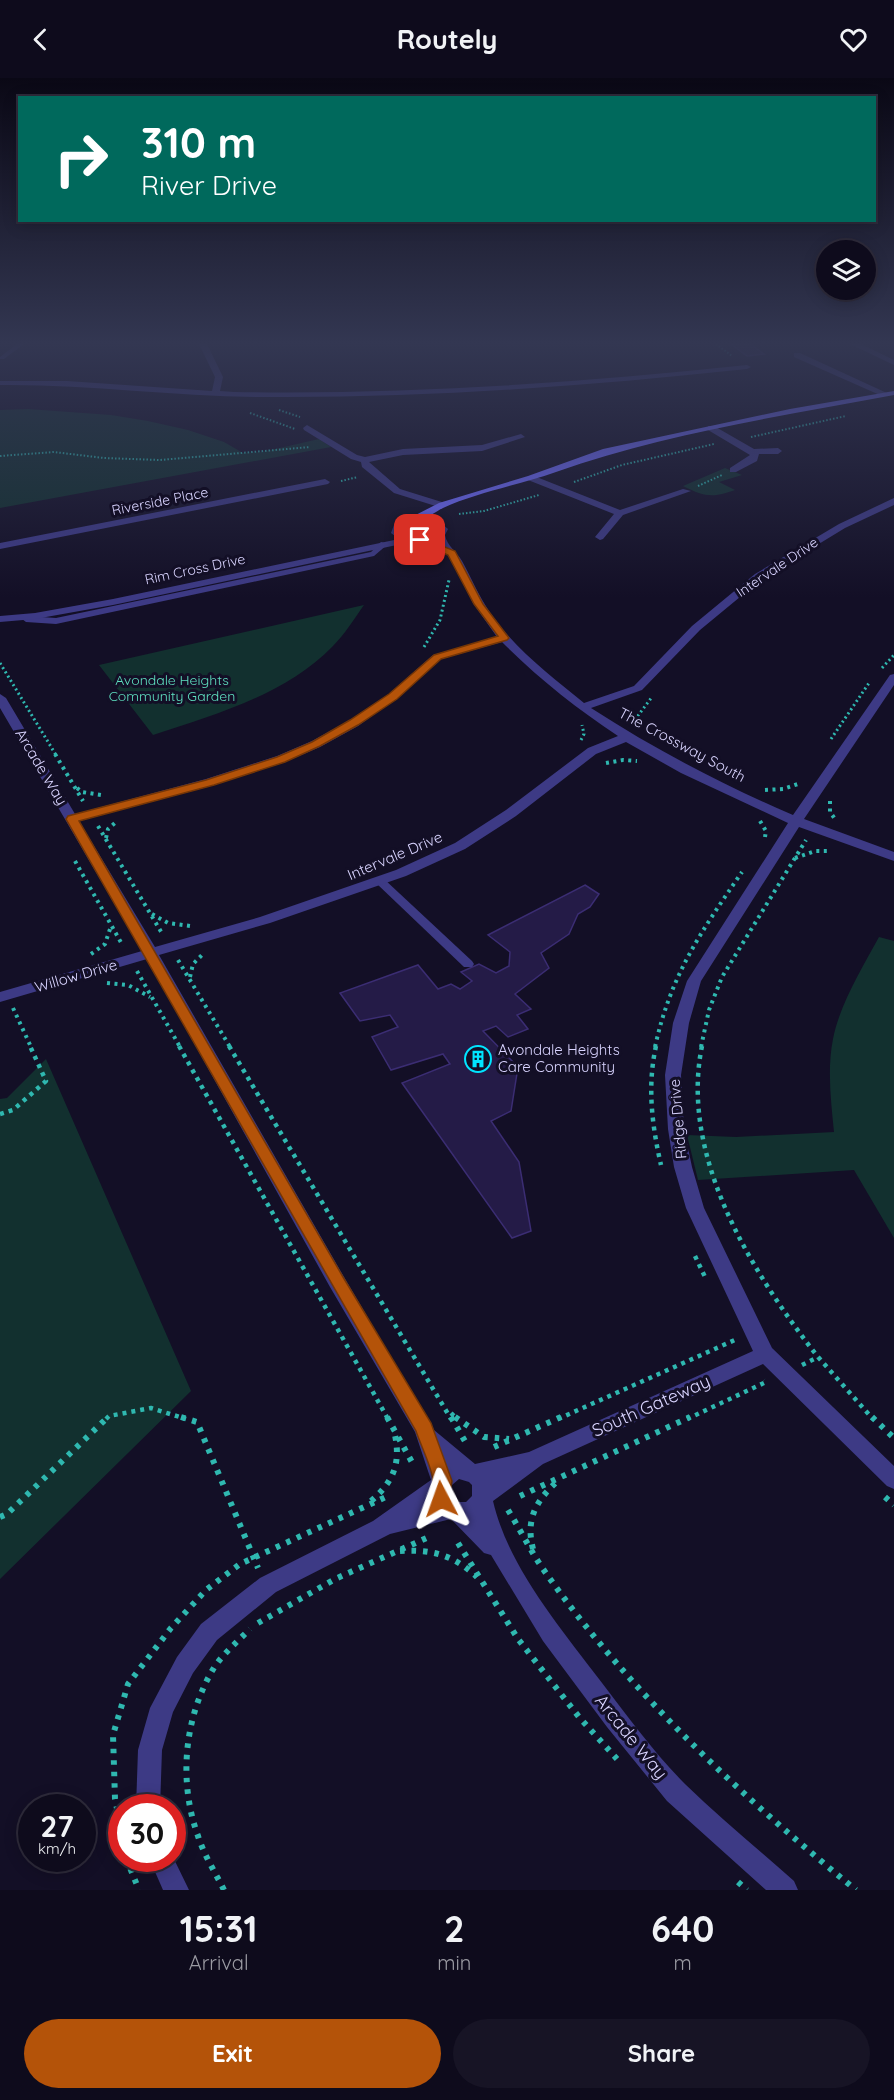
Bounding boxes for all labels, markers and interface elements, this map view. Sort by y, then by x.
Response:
text: Routely [397,22,497,56]
icon: back [24,23,57,56]
icon: heart [837,23,870,56]
text: 310 m [141,116,256,169]
icon: right [42,120,120,198]
text: River Drive [141,168,277,202]
map controls [816,240,876,300]
button: layers [816,240,876,300]
street label: Riverside Place [110,483,210,519]
pin [394,514,445,565]
icon: arrive [403,523,436,556]
street label: Intervale Drive [733,533,821,601]
street label: Rim Cross Drive [143,550,247,588]
park label: Avondale Heights Community Garden [109,671,235,705]
street label: The Crossway South [615,703,749,786]
street label: Arcade Way [11,725,72,808]
street label: Intervale Drive [344,827,445,884]
street label: Willow Drive [32,955,119,996]
place label: Avondale Heights Care Community [498,1040,620,1076]
building icon: Avondale Heights Care Community [463,1044,493,1074]
street label: Ridge Drive [665,1078,690,1160]
street label: South Gateway [588,1369,714,1442]
position arrow [409,1467,473,1531]
street label: Arcade Way [590,1690,673,1784]
speed limit sign: 30 [108,1794,186,1872]
text: 27 [40,1807,74,1845]
text: km/h [38,1839,76,1858]
text: 15:31 [180,1906,258,1951]
text: 2 [444,1906,465,1951]
text: 640 [651,1906,714,1951]
text: Arrival [189,1950,249,1975]
text: min [437,1950,471,1975]
text: m [674,1950,692,1975]
button: Exit [24,2019,441,2088]
button: Share [453,2019,870,2088]

